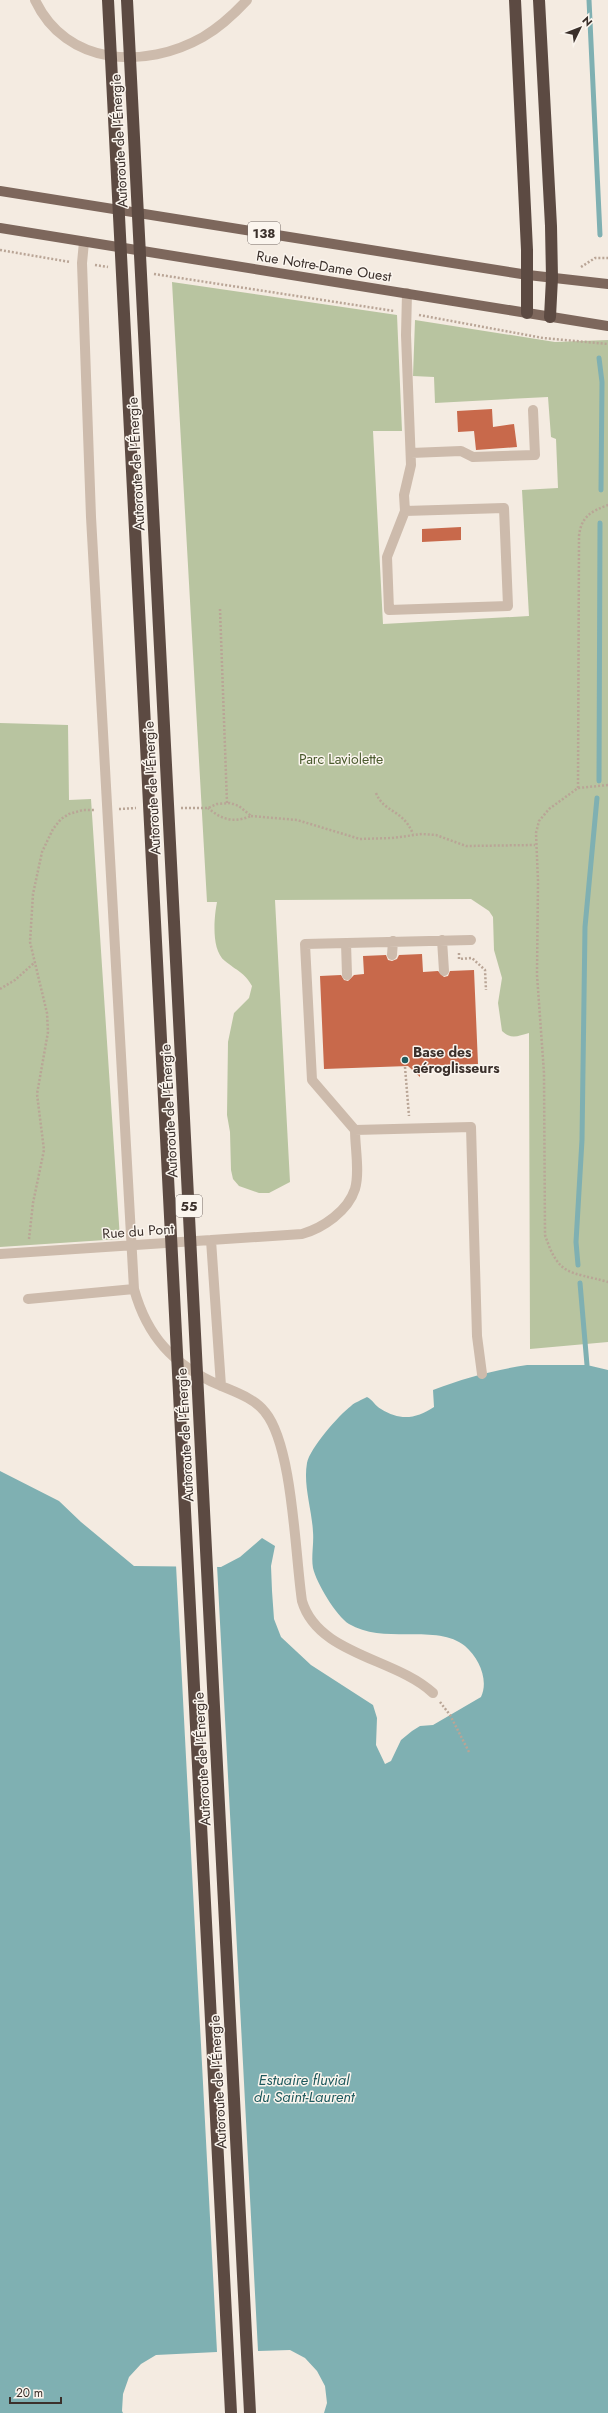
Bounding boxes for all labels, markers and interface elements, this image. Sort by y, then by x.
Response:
north arrow [560,8,600,48]
text: N [578,13,596,30]
street label: Autoroute de l'Énergie [106,74,132,208]
road number: 138 [248,222,280,244]
street label: Rue Notre-Dame Ouest [255,245,394,287]
street label: Autoroute de l'Énergie [123,397,149,531]
street label: Autoroute de l'Énergie [139,721,165,855]
park label: Parc Laviolette [299,749,383,769]
place label: Base des aéroglisseurs [413,1042,500,1078]
street label: Autoroute de l'Énergie [156,1044,182,1178]
marker: Base des aéroglisseurs [400,1055,410,1065]
road number: 55 [176,1195,202,1217]
street label: Rue du Pont [102,1218,175,1243]
street label: Autoroute de l'Énergie [172,1368,198,1502]
street label: Autoroute de l'Énergie [189,1692,215,1826]
street label: Autoroute de l'Énergie [205,2015,231,2149]
water label: Estuaire fluvial du Saint-Laurent [254,2069,356,2108]
scale bar [10,2379,61,2405]
text: 20 m [16,2384,43,2402]

